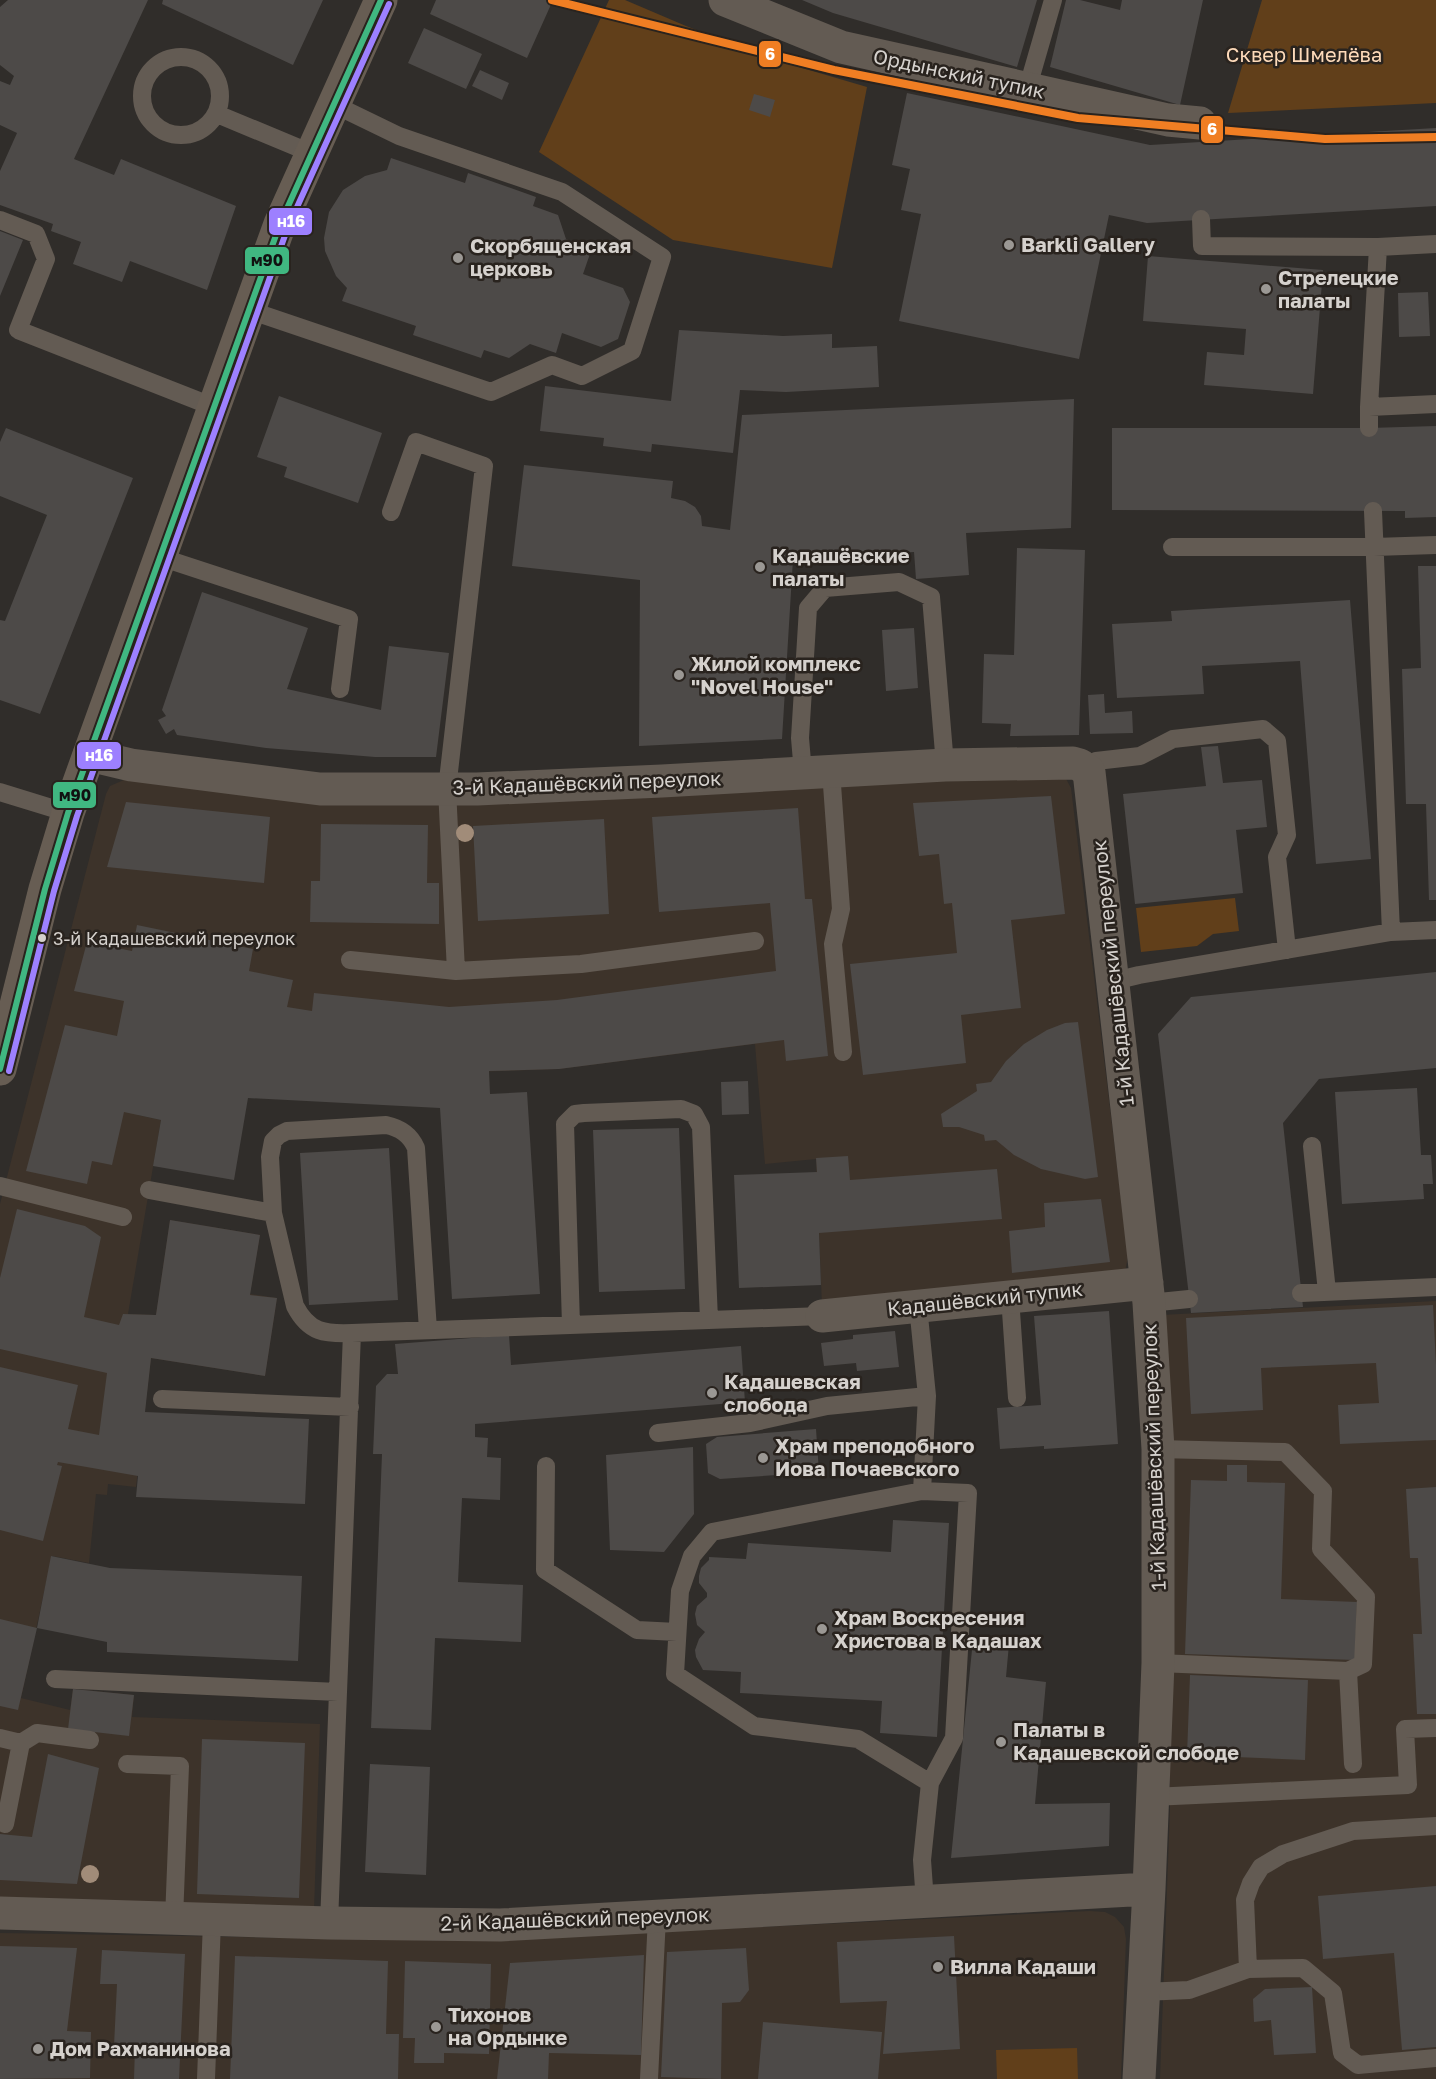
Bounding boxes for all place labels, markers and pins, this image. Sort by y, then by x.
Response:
place label: Barkli Gallery [1021,232,1155,256]
place label: Скорбященская церковь [470,233,631,280]
marker: Barkli Gallery [1002,238,1016,252]
marker: Скорбященская церковь [451,251,465,265]
place label: Стрелецкие палаты [1278,265,1399,312]
marker: Стрелецкие палаты [1259,282,1273,296]
place label: Кадашёвские палаты [772,543,910,590]
marker: Кадашёвские палаты [753,560,767,574]
place label: Жилой комплекс "Novel House" [691,651,861,698]
marker: Жилой комплекс "Novel House" [672,668,686,682]
place label: 3-й Кадашевский переулок [53,927,295,949]
marker: 3-й Кадашевский переулок [36,932,48,944]
place label: Кадашевская слобода [724,1369,861,1416]
marker: Кадашевская слобода [705,1386,719,1400]
place label: Храм преподобного Иова Почаевского [775,1433,974,1480]
marker: Храм преподобного Иова Почаевского [756,1451,770,1465]
place label: Храм Воскресения Христова в Кадашах [834,1605,1042,1652]
marker: Храм Воскресения Христова в Кадашах [815,1622,829,1636]
place label: Палаты в Кадашевской слободе [1013,1717,1239,1764]
marker: Палаты в Кадашевской слободе [994,1735,1008,1749]
place label: Вилла Кадаши [950,1954,1096,1978]
marker: Вилла Кадаши [931,1960,945,1974]
place label: Тихонов на Ордынке [448,2002,567,2049]
marker: Тихонов на Ордынке [429,2020,443,2034]
place label: Дом Рахманинова [50,2036,231,2060]
marker: Дом Рахманинова [31,2042,45,2056]

